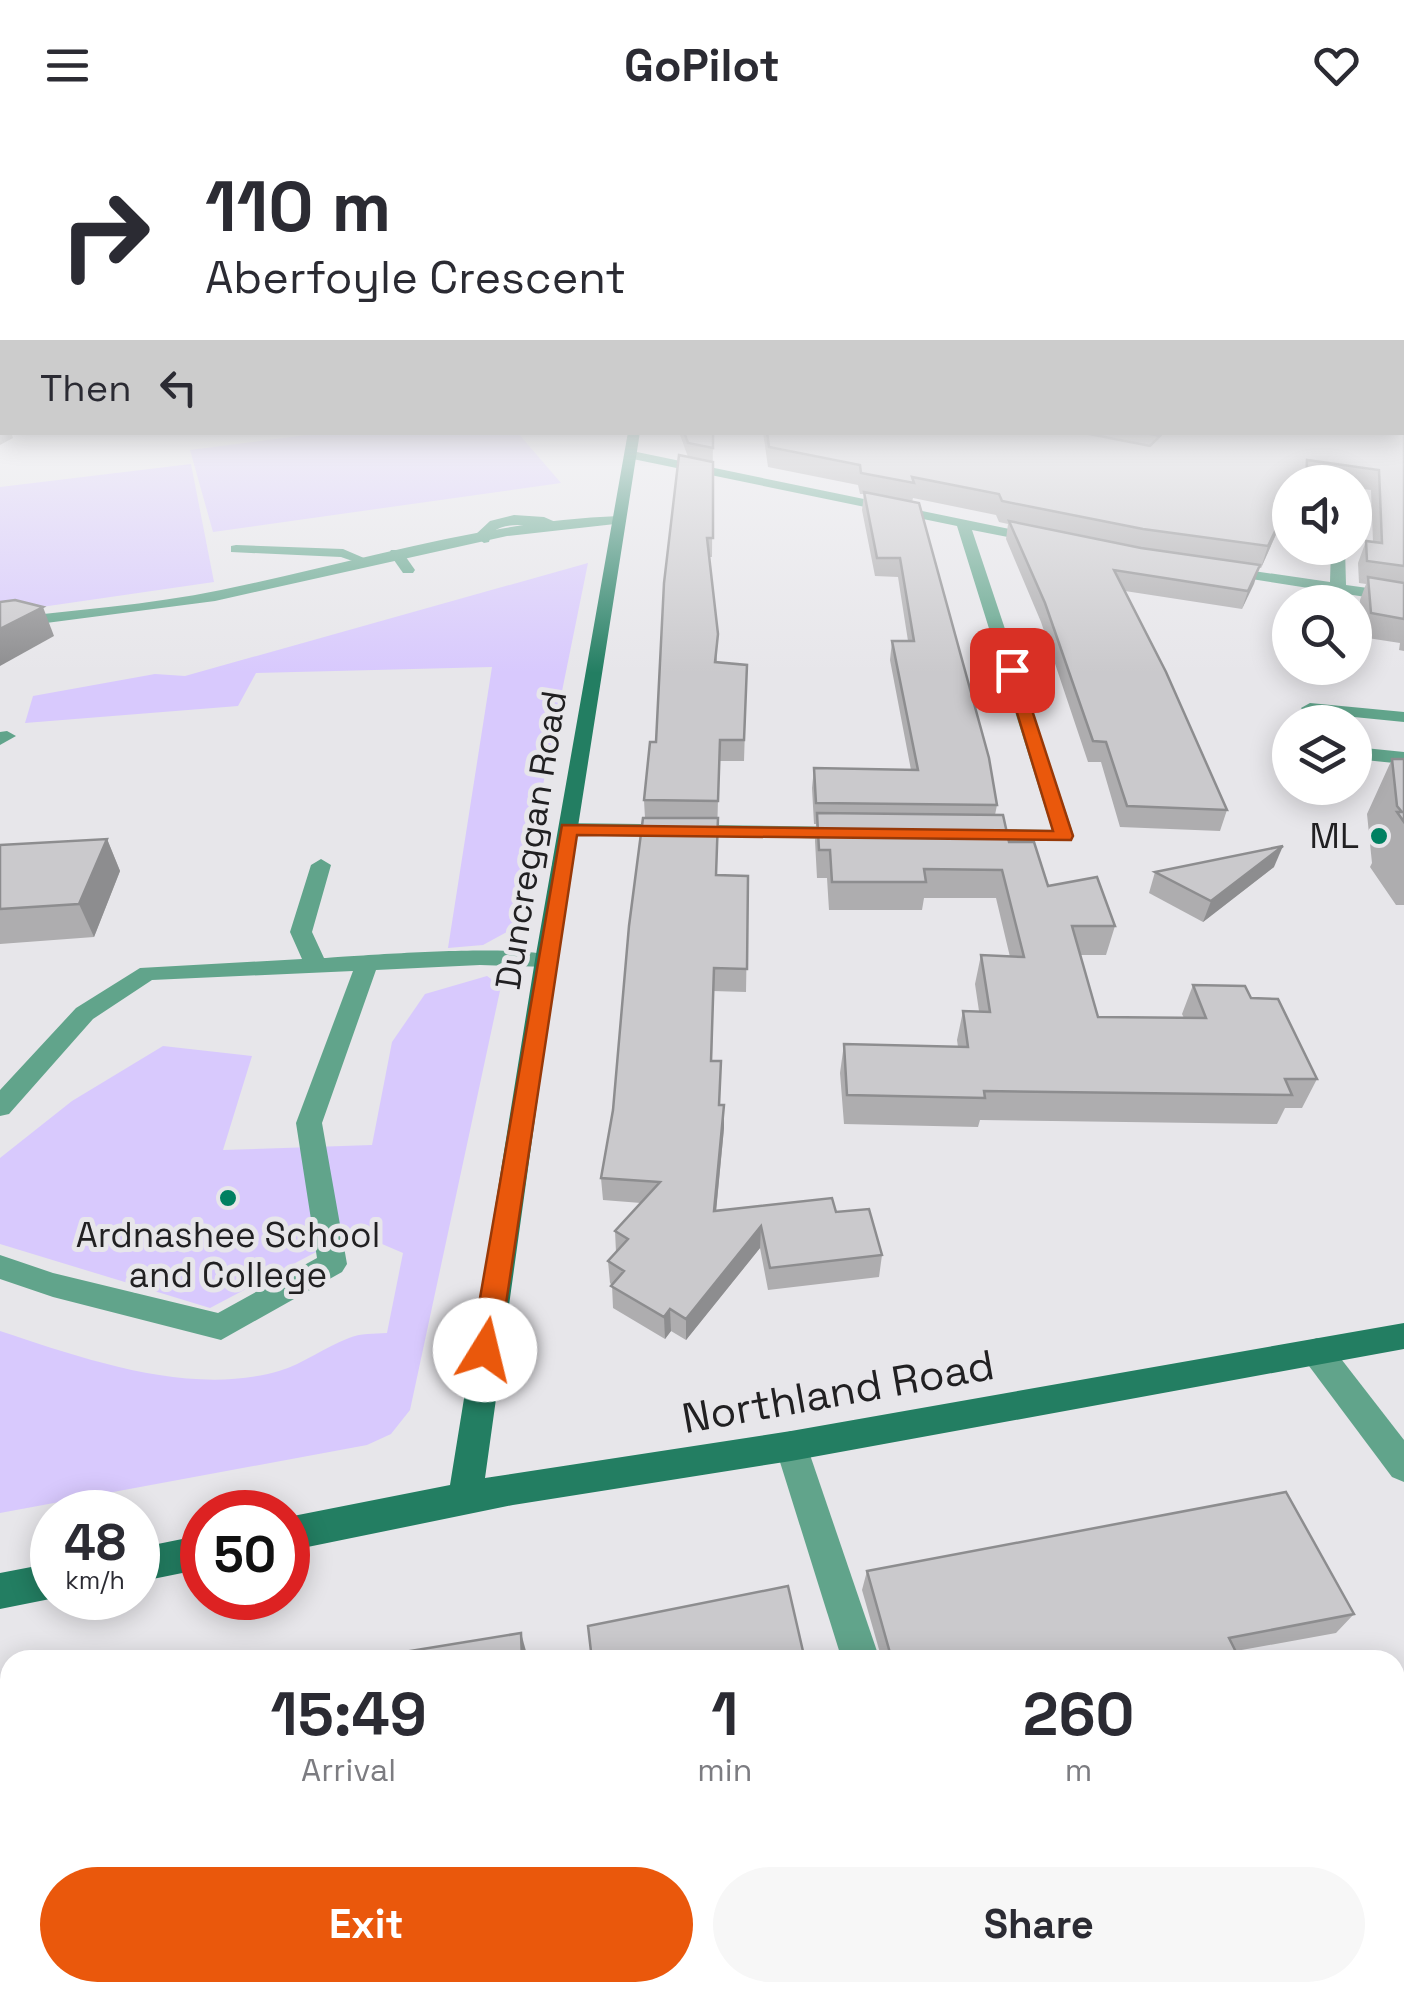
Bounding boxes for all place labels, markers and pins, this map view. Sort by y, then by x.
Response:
pin [970,628,1055,713]
place label: ML [1310,814,1359,858]
marker: ML [1368,825,1390,847]
marker: Ardnashee School and College [217,1187,239,1209]
place label: Ardnashee School and College [76,1213,380,1297]

